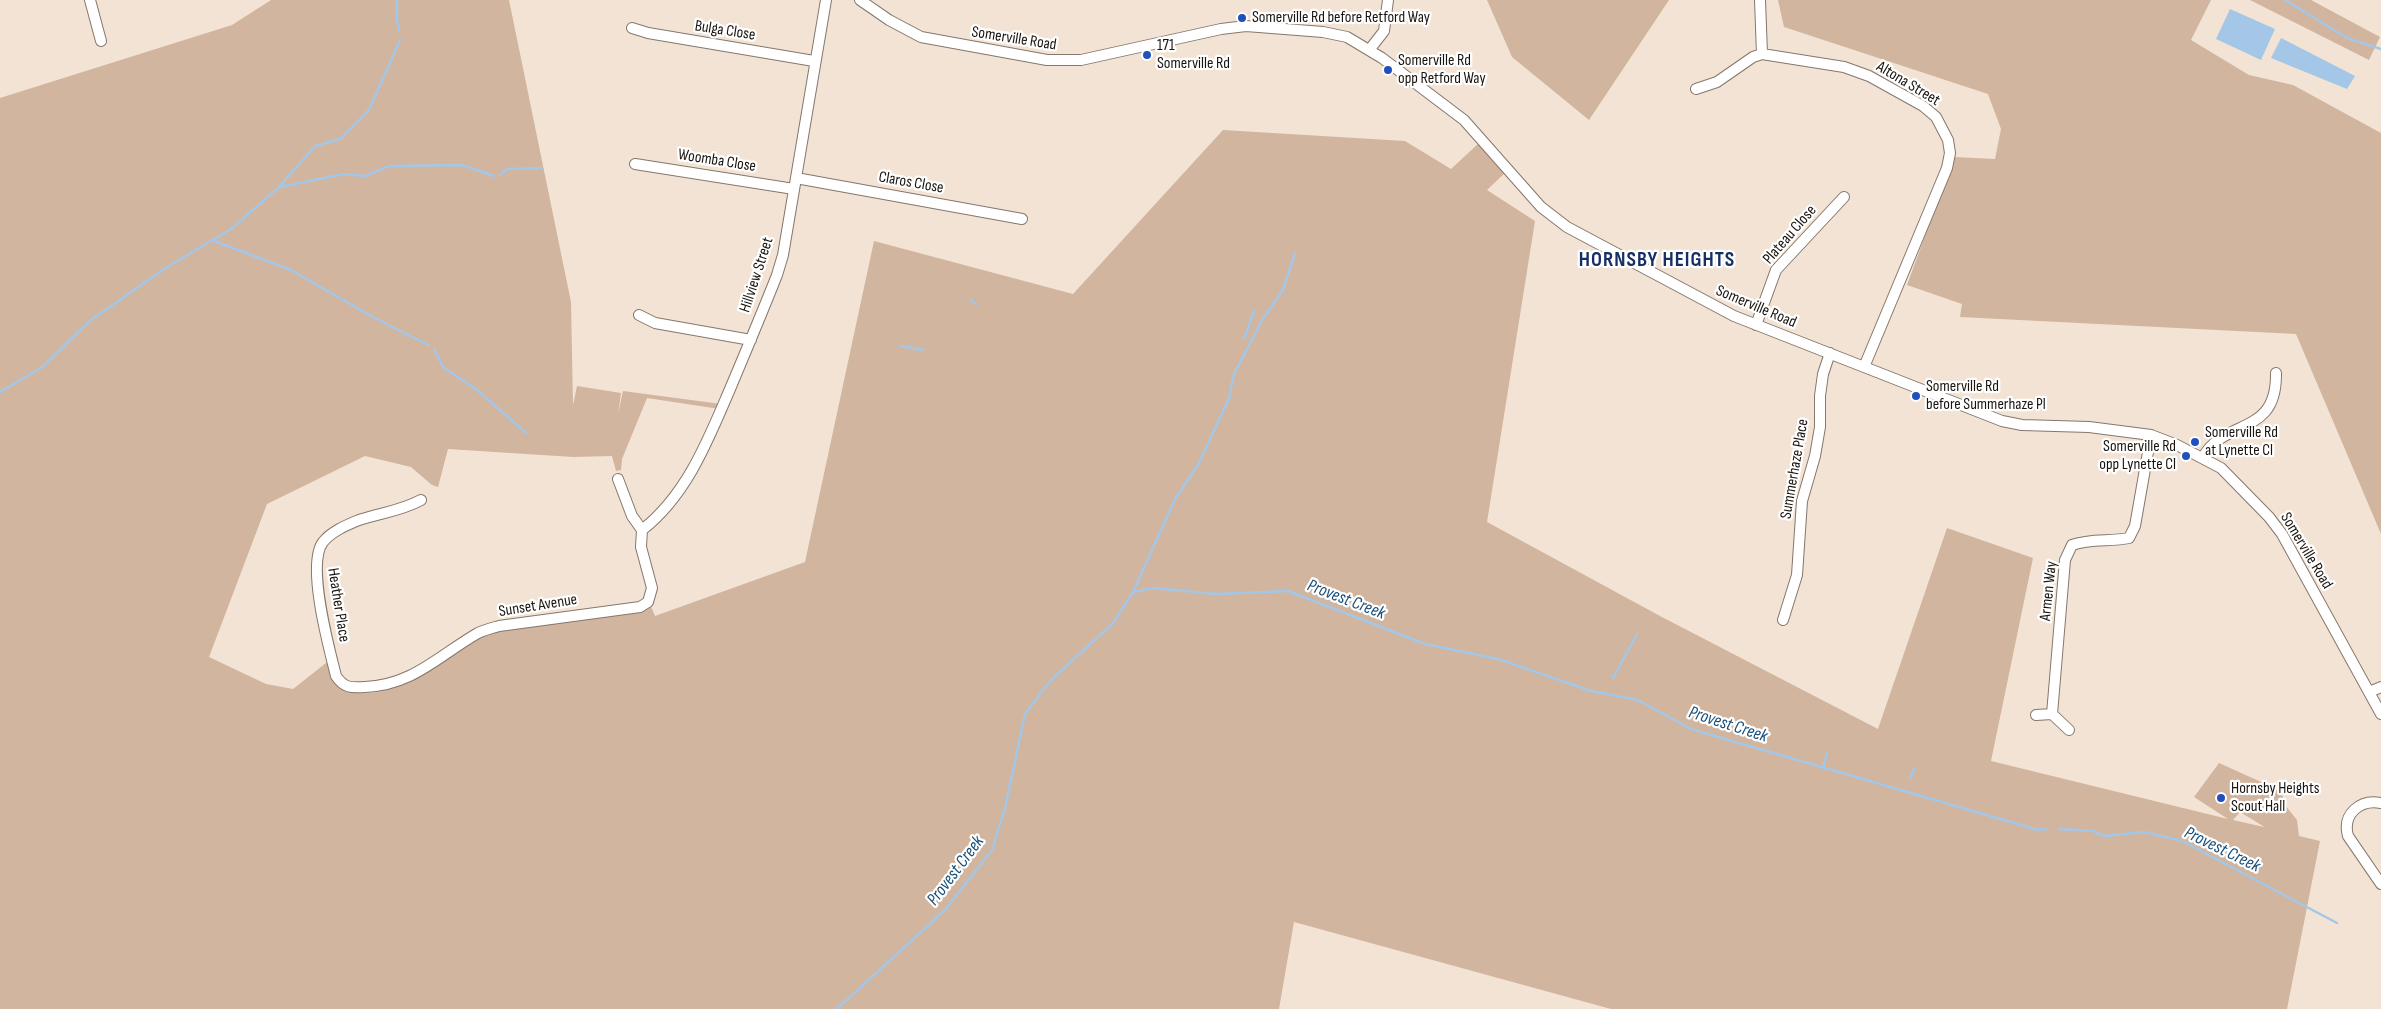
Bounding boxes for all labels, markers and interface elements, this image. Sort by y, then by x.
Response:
place label: Somerville Rd before Retford Way [1252,8,1430,28]
marker: Somerville Rd before Retford Way [1236,12,1248,24]
street label: Bulga Close [693,17,757,45]
street label: Somerville Road [970,23,1058,55]
place label: 171 Somerville Rd [1157,36,1230,74]
marker: 171 Somerville Rd [1141,49,1153,61]
place label: Somerville Rd opp Retford Way [1398,51,1486,89]
street label: Altona Street [1873,58,1943,110]
marker: Somerville Rd opp Retford Way [1382,64,1394,76]
street label: Woomba Close [677,145,757,177]
street label: Claros Close [877,168,945,198]
street label: Plateau Close [1759,202,1821,268]
street label: Hillview Street [736,235,778,315]
district label: HORNSBY HEIGHTS [1577,248,1737,274]
street label: Somerville Road [1713,281,1799,333]
place label: Somerville Rd before Summerhaze Pl [1926,377,2046,415]
marker: Somerville Rd before Summerhaze Pl [1910,390,1922,402]
street label: Summerhaze Place [1777,417,1813,521]
place label: Somerville Rd at Lynette Cl [2205,423,2278,461]
marker: Somerville Rd at Lynette Cl [2189,436,2201,448]
place label: Somerville Rd opp Lynette Cl [2099,437,2176,475]
marker: Somerville Rd opp Lynette Cl [2180,450,2192,462]
street label: Somerville Road [2276,509,2336,593]
street label: Armen Way [2036,560,2062,622]
street label: Heather Place [323,567,353,643]
water label: Provest Creek [1304,575,1388,625]
street label: Sunset Avenue [497,590,579,622]
water label: Provest Creek [1686,702,1770,748]
place label: Hornsby Heights Scout Hall [2231,779,2320,817]
marker: Hornsby Heights Scout Hall [2215,792,2227,804]
water label: Provest Creek [2181,822,2263,878]
water label: Provest Creek [923,832,989,910]

